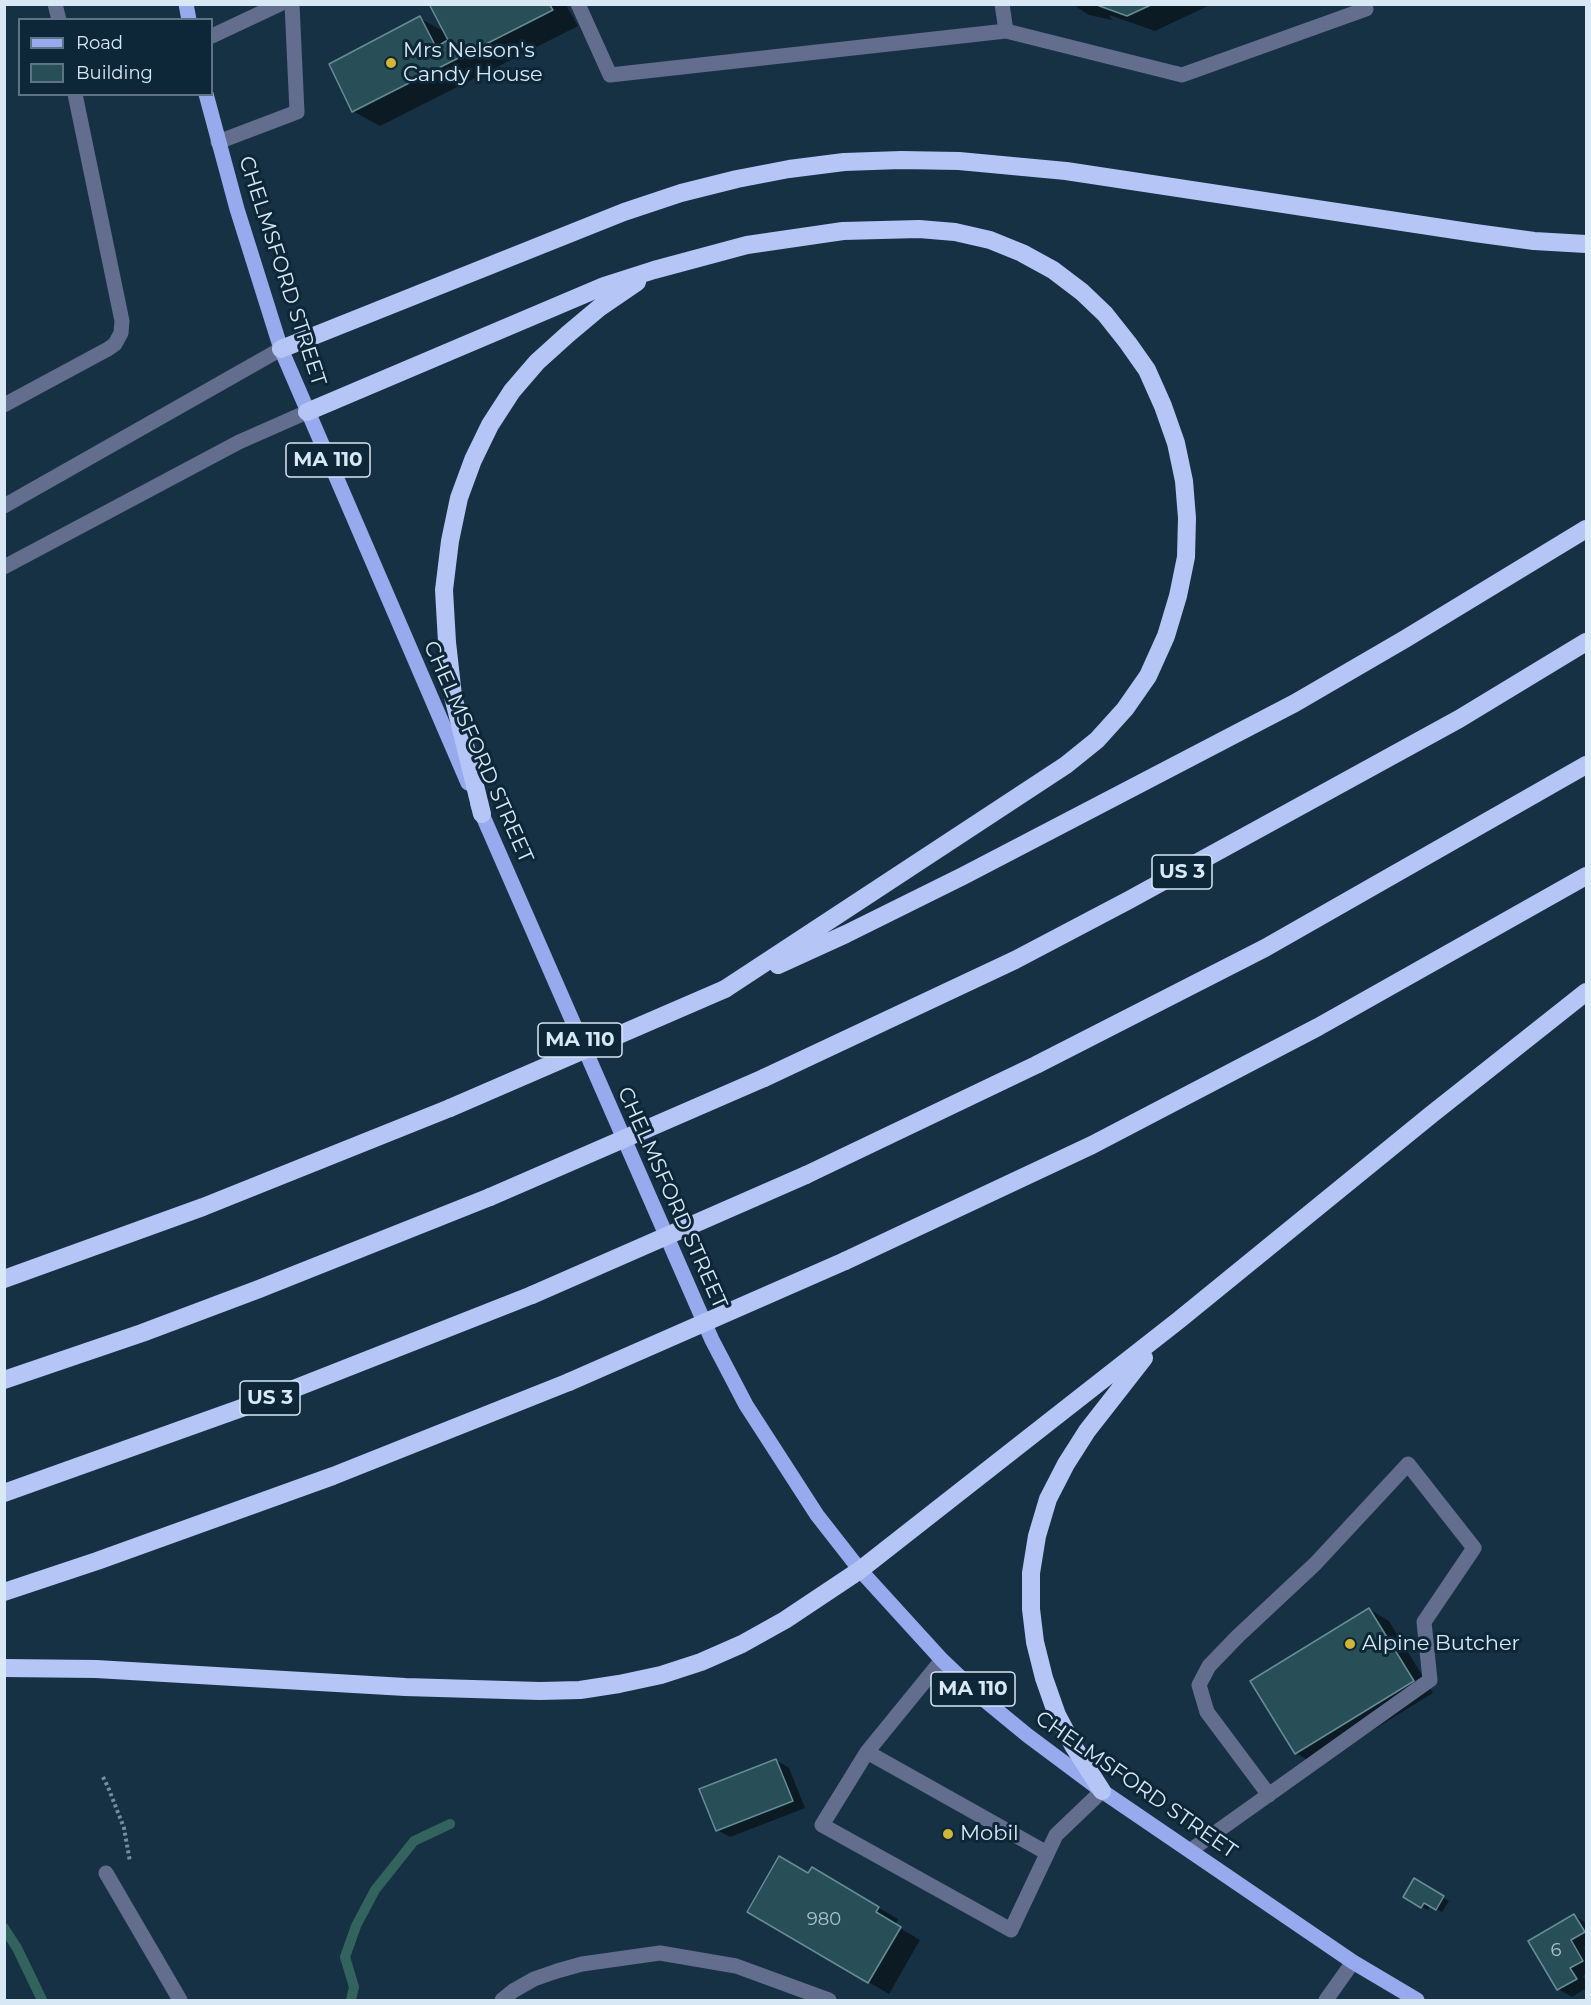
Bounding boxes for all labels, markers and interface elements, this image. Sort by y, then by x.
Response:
legend [18,18,213,96]
text: Road [76,32,123,54]
place label: Mrs Nelson's Candy House [403,38,543,88]
marker: Mrs Nelson's Candy House [384,56,398,70]
text: Building [76,62,153,84]
street label: CHELMSFORD STREET [233,153,331,389]
road number: MA 110 [286,443,370,477]
street label: CHELMSFORD STREET [418,637,538,867]
road number: US 3 [1152,855,1212,889]
road number: MA 110 [538,1023,622,1057]
street label: CHELMSFORD STREET [612,1083,732,1313]
road number: US 3 [240,1381,300,1415]
place label: Alpine Butcher [1362,1631,1520,1657]
marker: Alpine Butcher [1343,1637,1357,1651]
road number: MA 110 [931,1672,1015,1706]
street label: CHELMSFORD STREET [1030,1706,1242,1864]
place label: Mobil [960,1821,1019,1847]
marker: Mobil [941,1827,955,1841]
house number: 980 [807,1909,841,1931]
house number: 6 [1551,1940,1561,1962]

